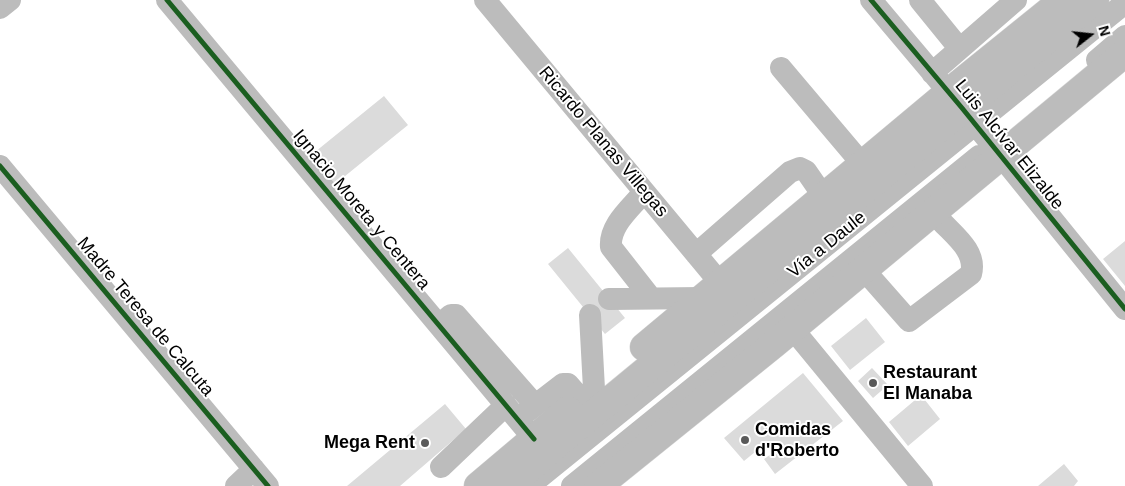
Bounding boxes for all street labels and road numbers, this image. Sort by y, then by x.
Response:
street label: Ricardo Planas Villegas [534,62,672,222]
street label: Luis Alcívar Elizalde [950,76,1068,214]
street label: Ignacio Moreta y Centera [288,126,434,294]
street label: Vía a Daule [784,207,870,283]
street label: Madre Teresa de Calcuta [72,233,218,401]

